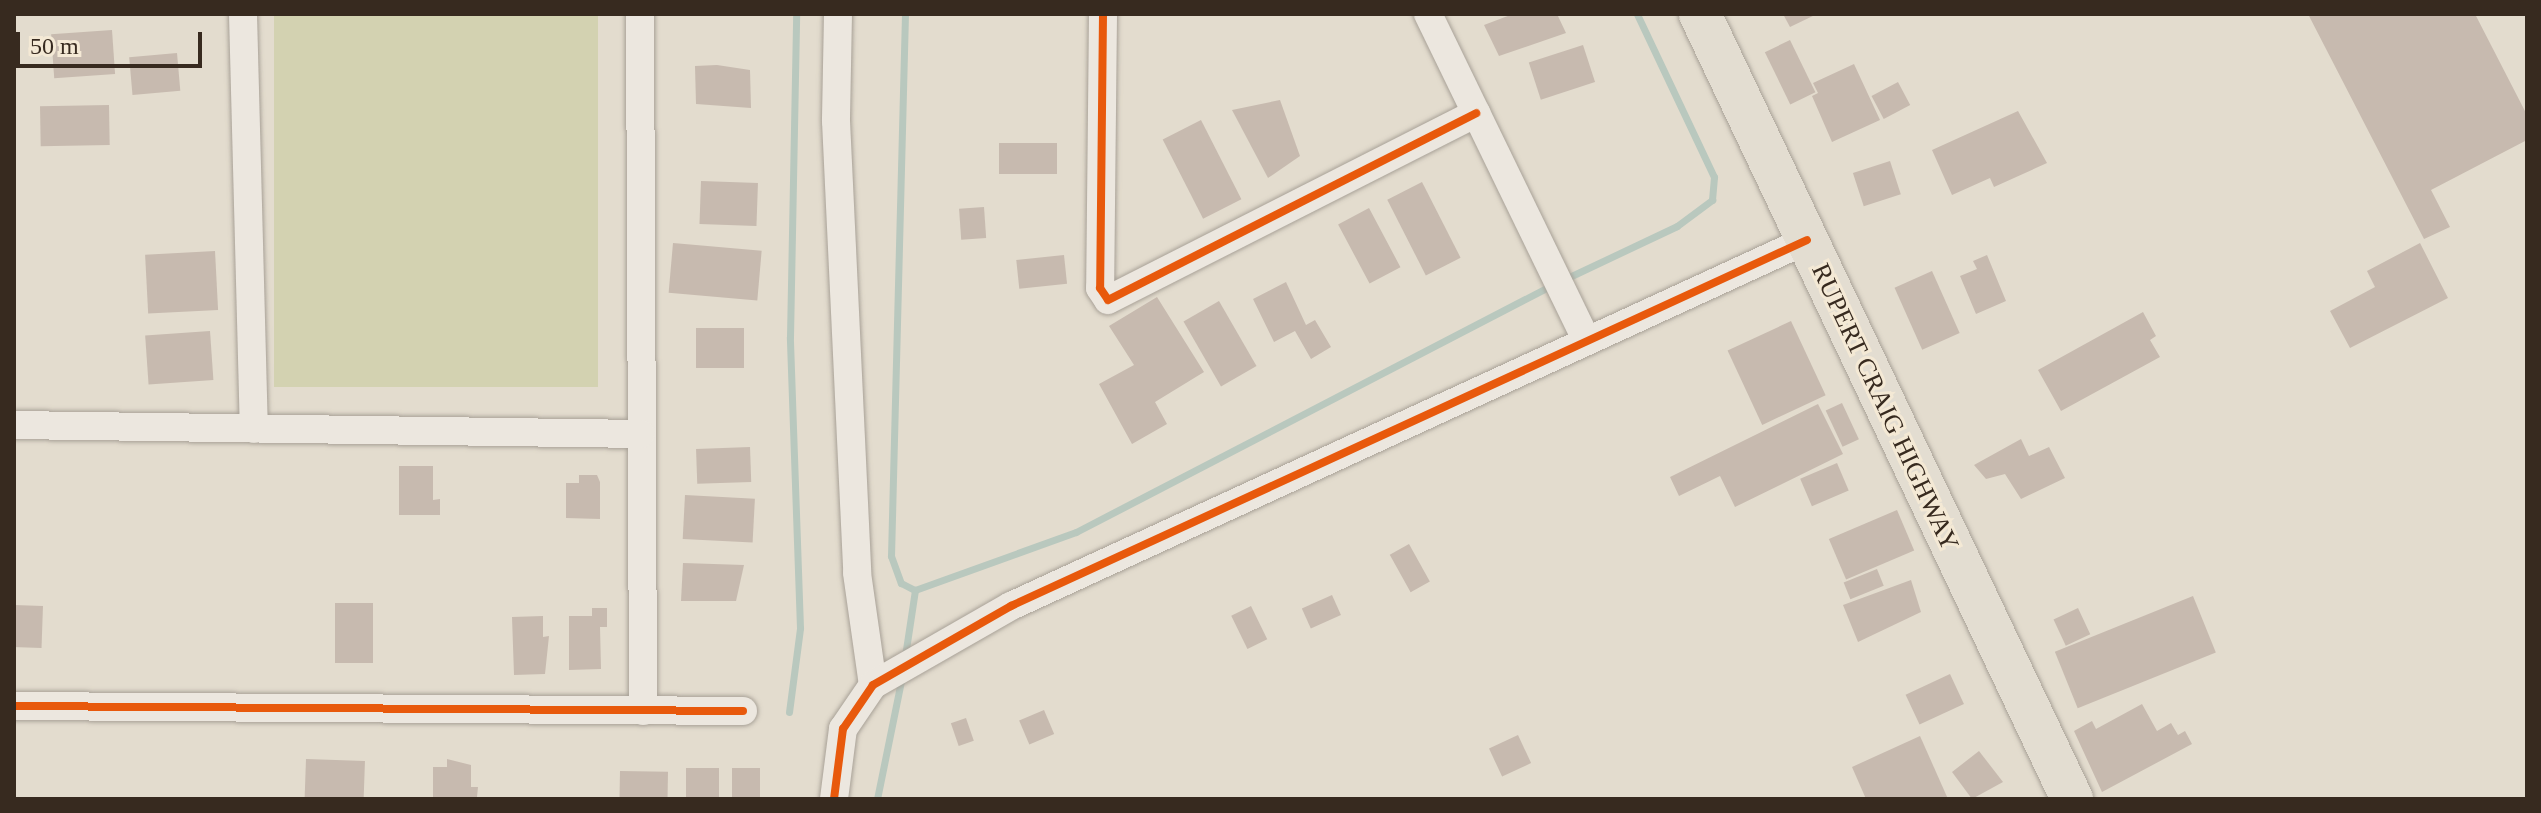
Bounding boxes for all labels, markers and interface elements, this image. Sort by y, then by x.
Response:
scale bar [20,16,206,66]
text: 50 m [30,33,79,59]
street label: RUPERT CRAIG HIGHWAY [1805,258,1965,556]

